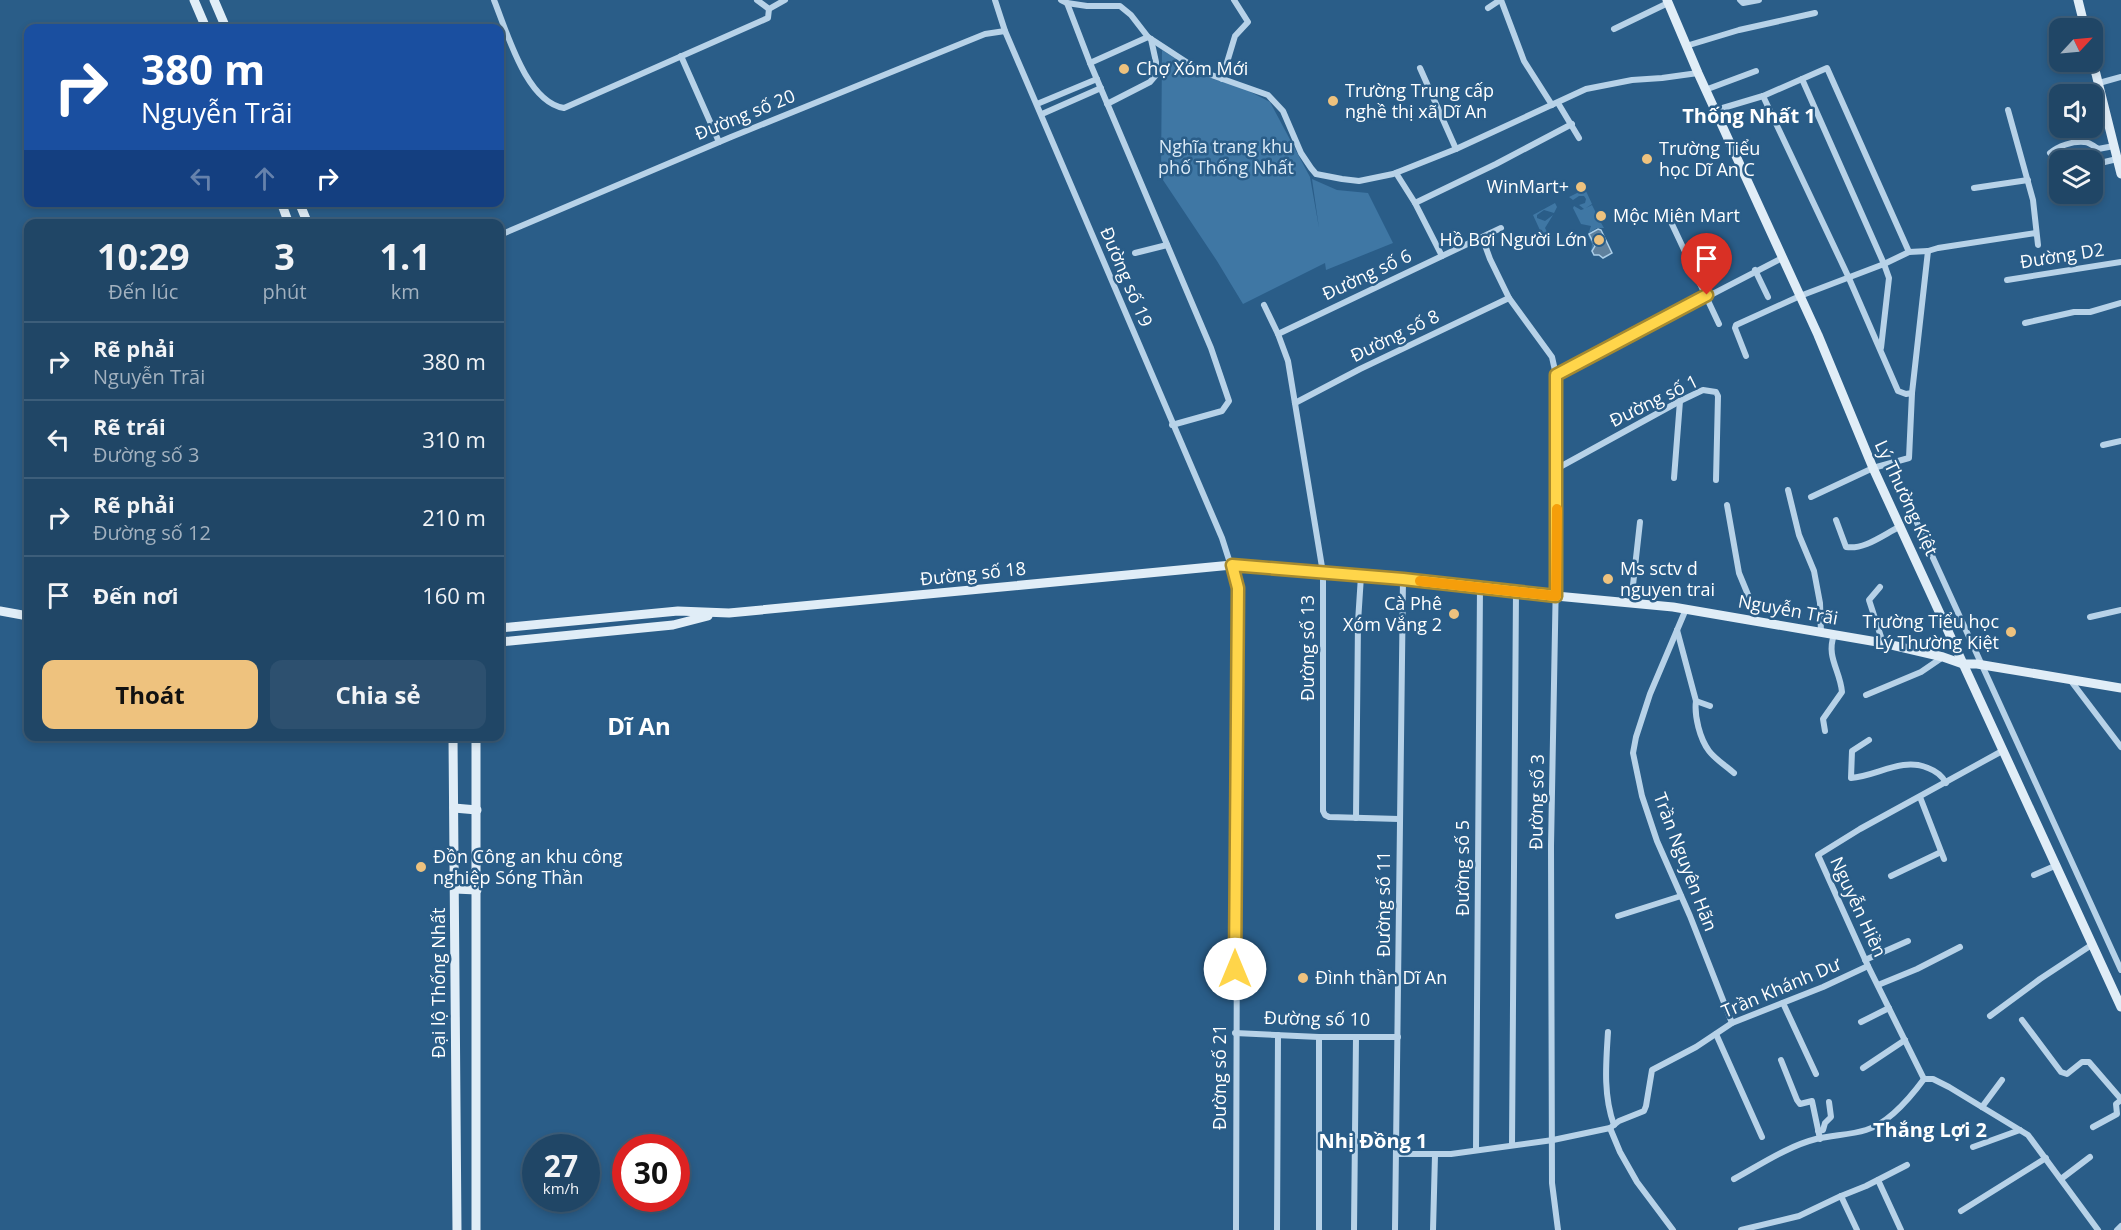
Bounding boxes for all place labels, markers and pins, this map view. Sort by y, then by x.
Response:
place label: Chợ Xóm Mới [1136,56,1248,80]
marker: Chợ Xóm Mới [1117,62,1131,76]
place label: Trường Trung cấp nghề thị xã Dĩ An [1345,78,1494,123]
marker: Trường Trung cấp nghề thị xã Dĩ An [1326,94,1340,108]
place label: Trường Tiểu học Dĩ An C [1659,136,1760,181]
marker: Trường Tiểu học Dĩ An C [1640,152,1654,166]
place label: WinMart+ [1487,174,1569,198]
marker: WinMart+ [1574,180,1588,194]
place label: Mộc Miên Mart [1613,203,1740,227]
marker: Mộc Miên Mart [1594,209,1608,223]
place label: Hồ Bơi Người Lớn [1439,227,1587,251]
marker: Hồ Bơi Người Lớn [1592,233,1606,247]
pin [1681,233,1732,295]
place label: Ms sctv d nguyen trai [1620,556,1715,601]
marker: Ms sctv d nguyen trai [1601,572,1615,586]
place label: Cà Phê Xóm Vắng 2 [1343,591,1442,636]
marker: Cà Phê Xóm Vắng 2 [1447,607,1461,621]
place label: Trường Tiểu học Lý Thường Kiệt [1863,609,1999,654]
marker: Trường Tiểu học Lý Thường Kiệt [2004,625,2018,639]
place label: Đồn Công an khu công nghiệp Sóng Thần [433,844,623,889]
marker: Đồn Công an khu công nghiệp Sóng Thần [414,860,428,874]
place label: Đình thần Dĩ An [1315,965,1447,989]
marker: Đình thần Dĩ An [1296,971,1310,985]

